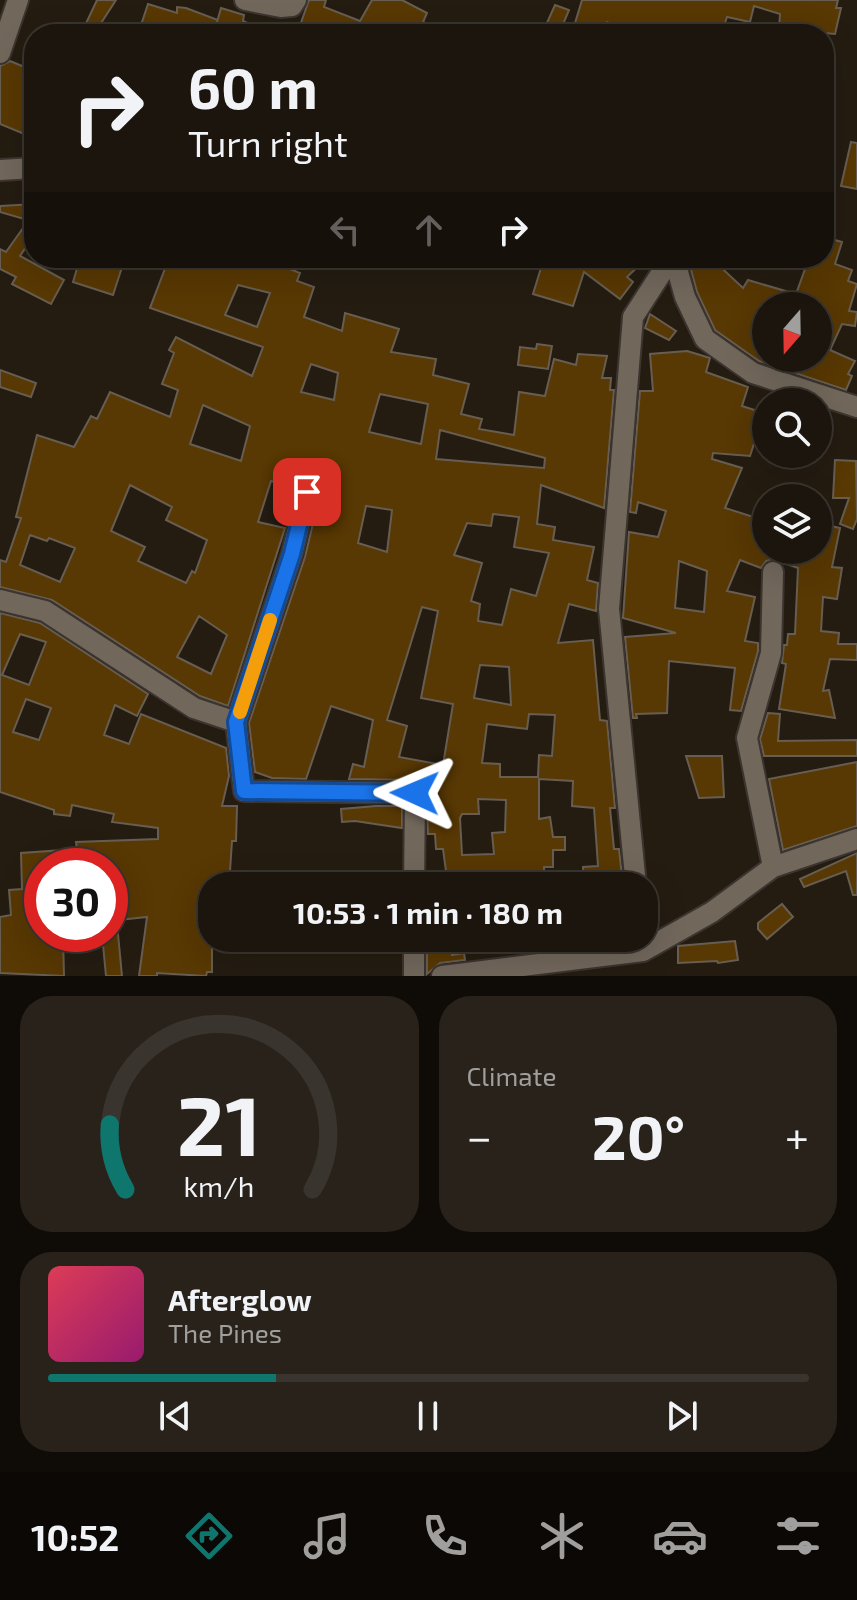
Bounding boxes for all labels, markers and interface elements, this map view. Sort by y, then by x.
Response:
text: 60 m [188,53,318,120]
icon: right [56,56,160,160]
text: Turn right [188,121,348,164]
icon: left [323,208,367,252]
icon: ahead [407,208,451,252]
icon: right [491,208,535,252]
north arrow [752,292,832,372]
map controls [752,292,832,564]
button: search [752,388,832,468]
pin [273,458,341,526]
icon: arrive [285,470,329,514]
button: layers [752,484,832,564]
position arrow [373,751,457,835]
speed limit sign: 30 [24,848,128,952]
text: 10:53 · 1 min · 180 m [293,894,563,930]
text: Climate [467,1060,556,1091]
text: 21 [177,1073,261,1173]
text: 20° [592,1100,685,1172]
text: − [467,1109,492,1162]
text: + [785,1109,809,1162]
text: km/h [184,1168,255,1203]
text: Afterglow [168,1281,312,1317]
text: The Pines [168,1317,282,1348]
icon: previous [153,1394,197,1438]
icon: pause [406,1394,450,1438]
icon: next [660,1394,704,1438]
icon: directions [181,1508,237,1564]
icon: music [299,1508,355,1564]
icon: phone [417,1508,473,1564]
icon: climate [534,1508,590,1564]
icon: car [652,1508,708,1564]
icon: filters [770,1508,826,1564]
text: 10:52 [31,1515,119,1558]

